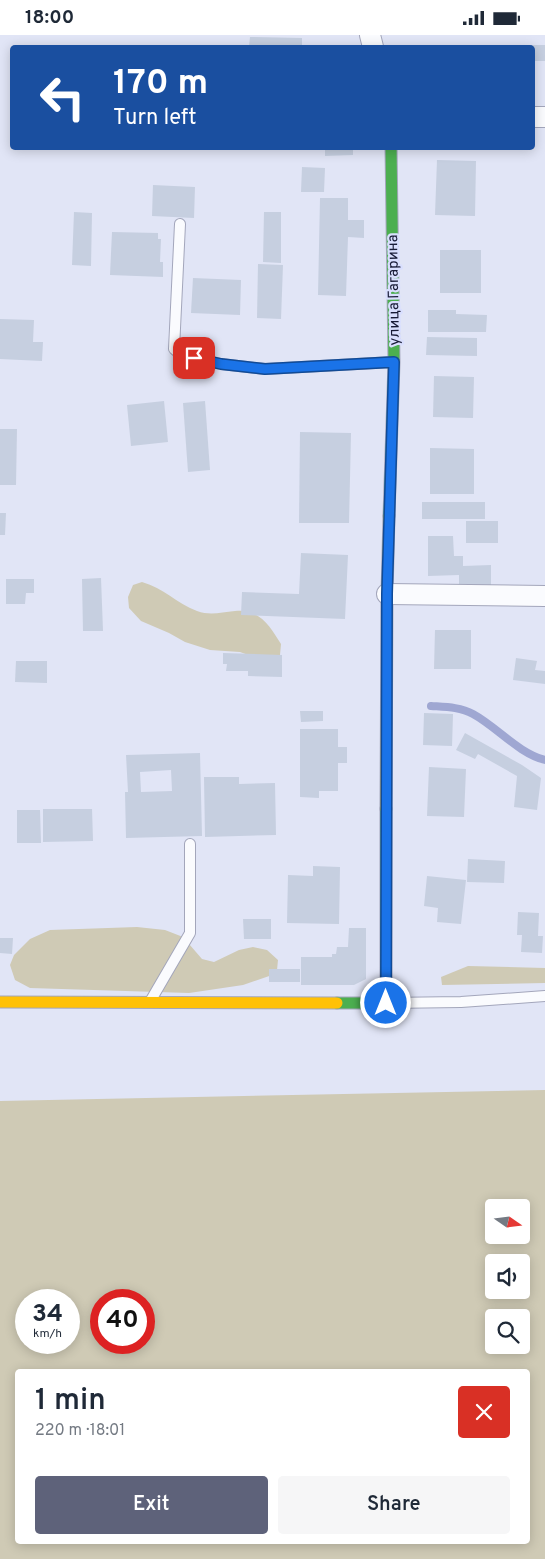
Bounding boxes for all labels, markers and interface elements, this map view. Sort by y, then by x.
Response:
text: 18:00 [25,6,74,30]
text: 170 m [113,62,208,106]
icon: left [30,65,95,130]
text: Turn left [113,105,196,132]
street label: улица Гагарина [384,234,405,346]
pin [173,337,215,379]
icon: arrive [180,344,208,372]
position arrow [359,976,411,1028]
north arrow [485,1199,530,1244]
map controls [485,1199,530,1354]
button: sound [485,1254,530,1299]
speed limit sign: 40 [90,1289,155,1354]
text: 34 [32,1299,63,1331]
button: search [485,1309,530,1354]
text: km/h [33,1326,62,1342]
text: 1 min [35,1383,106,1420]
button: close [458,1386,510,1438]
text: 220 m · 18:01 [35,1421,125,1441]
button: Exit [35,1476,268,1534]
button: Share [278,1476,510,1534]

